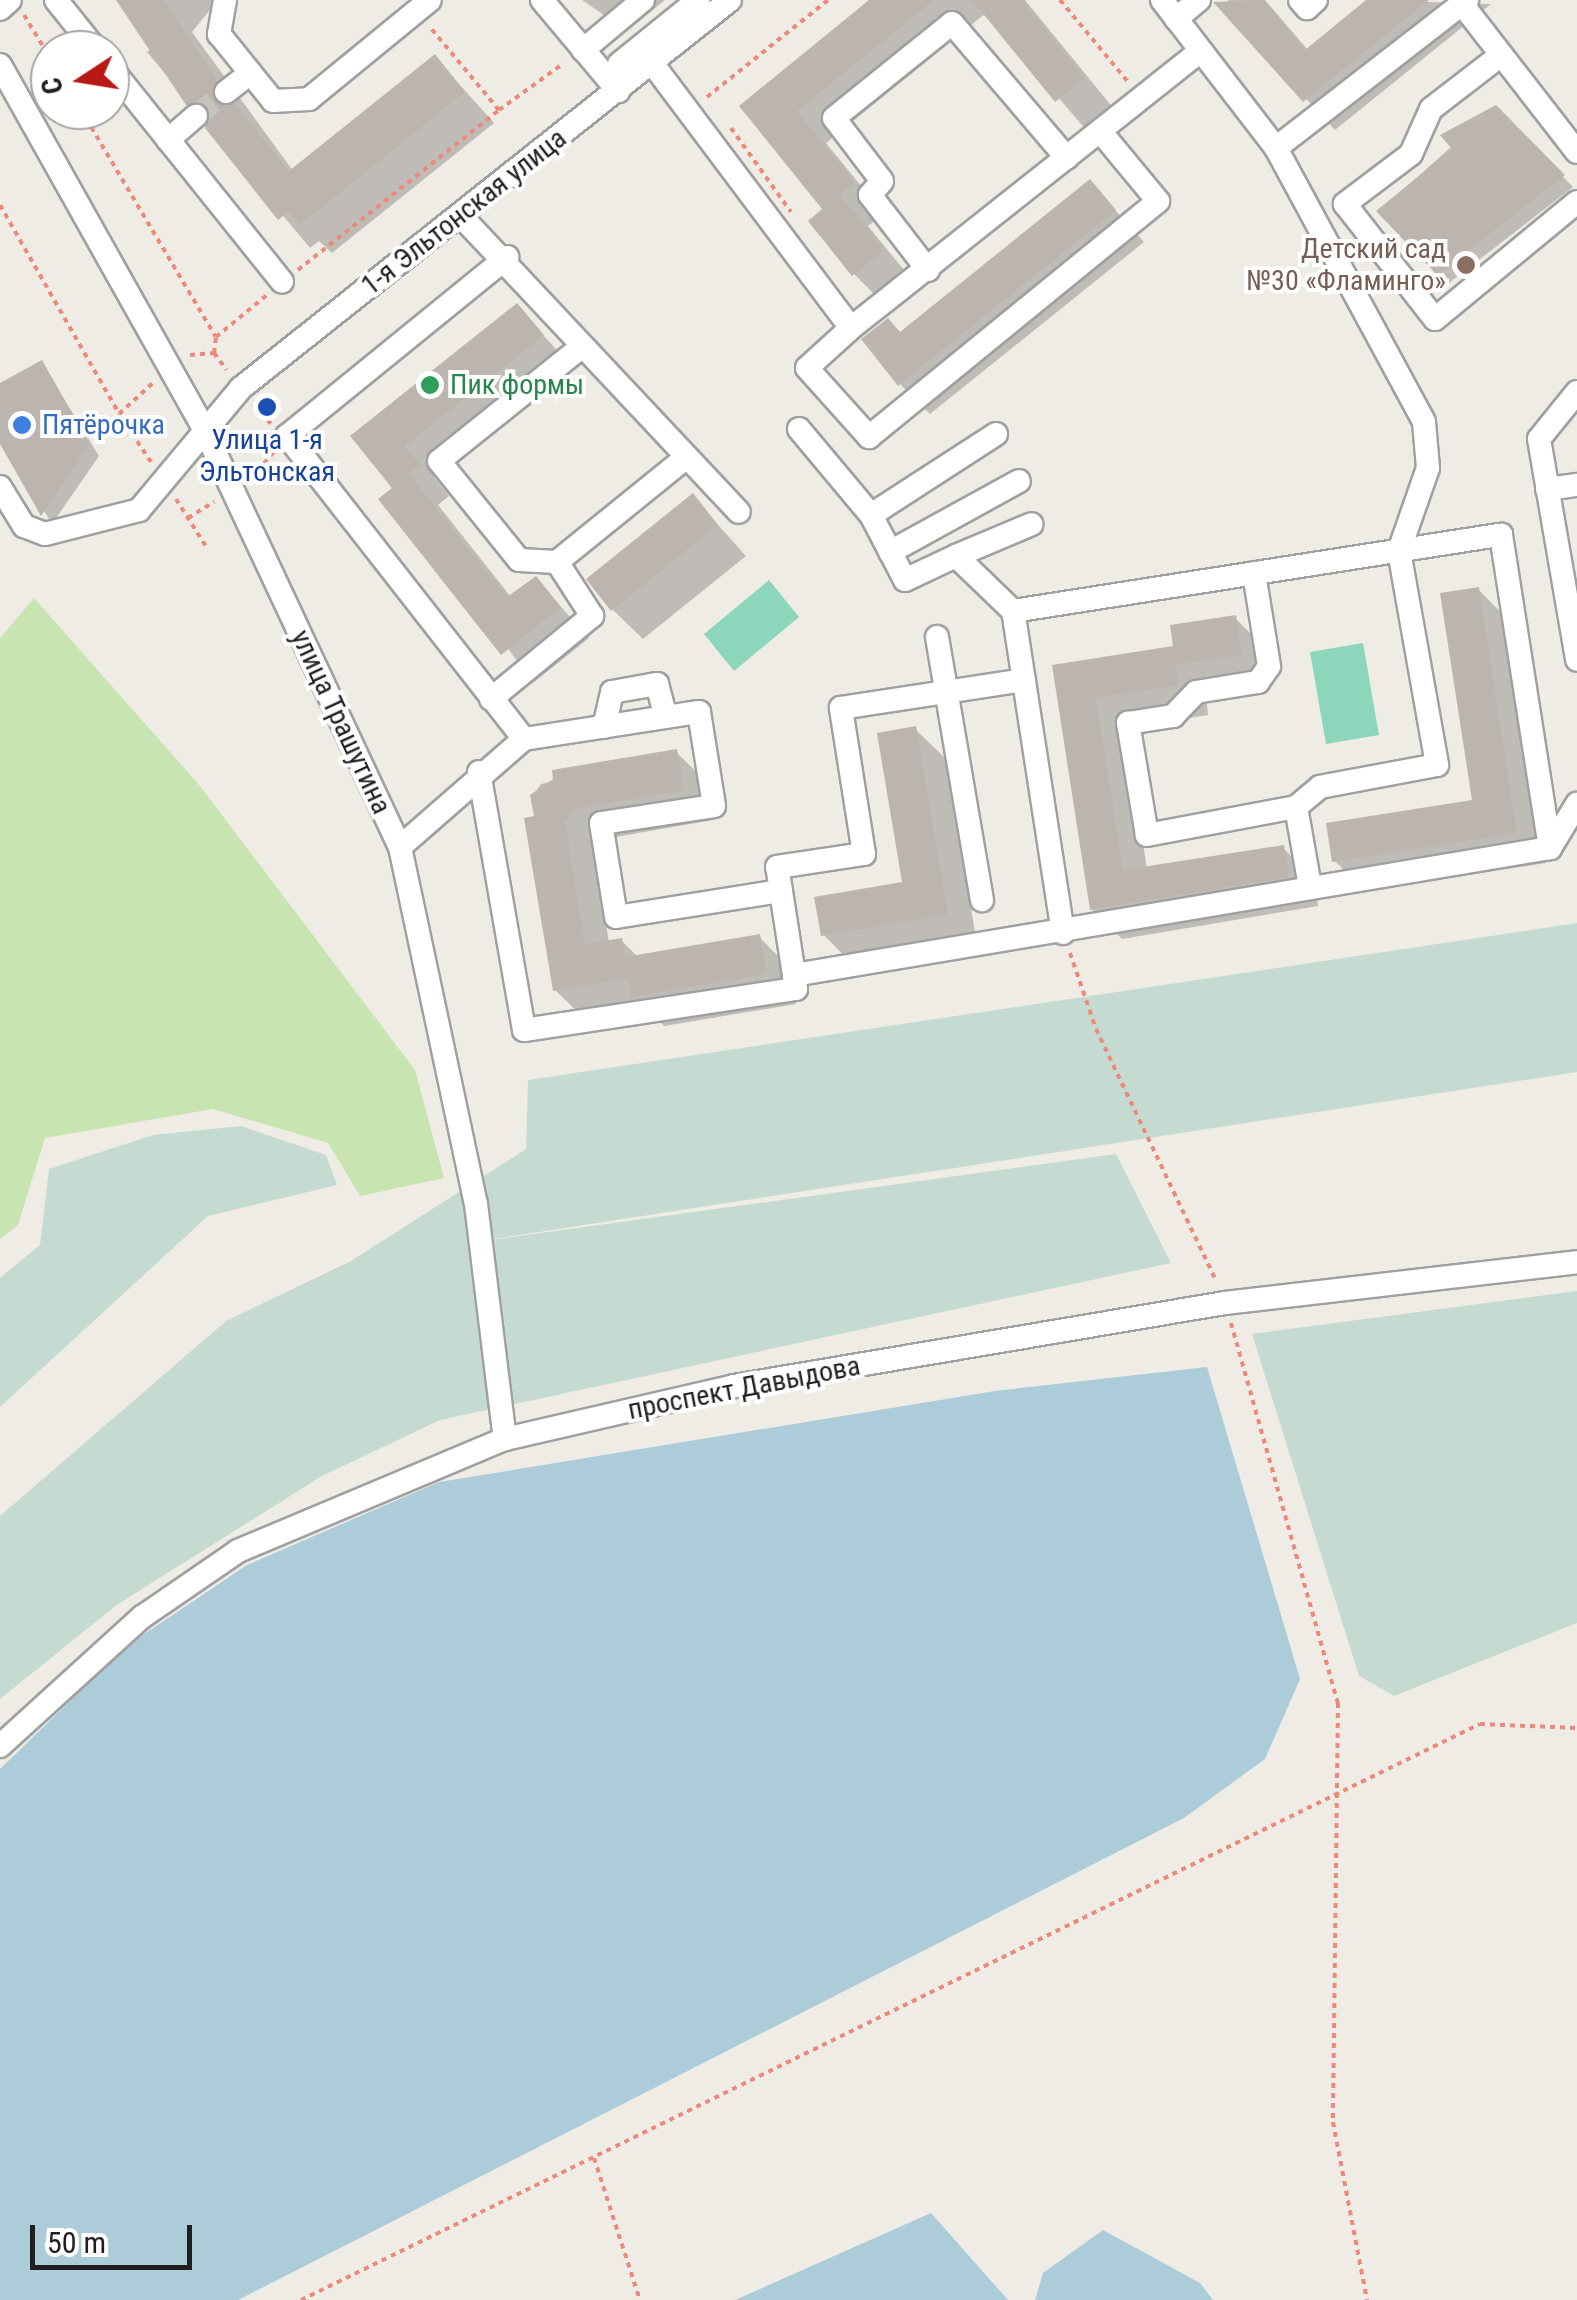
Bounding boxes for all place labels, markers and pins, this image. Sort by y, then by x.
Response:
place label: Детский сад №30 «Фламинго» [1246,232,1446,298]
marker: Детский сад №30 «Фламинго» [1455,254,1477,276]
place label: Пик формы [450,368,584,402]
marker: Пик формы [419,374,441,396]
marker: Улица 1-я Эльтонская [256,396,278,418]
place label: Пятёрочка [42,408,165,442]
marker: Пятёрочка [11,414,33,436]
place label: Улица 1-я Эльтонская [199,423,335,489]

